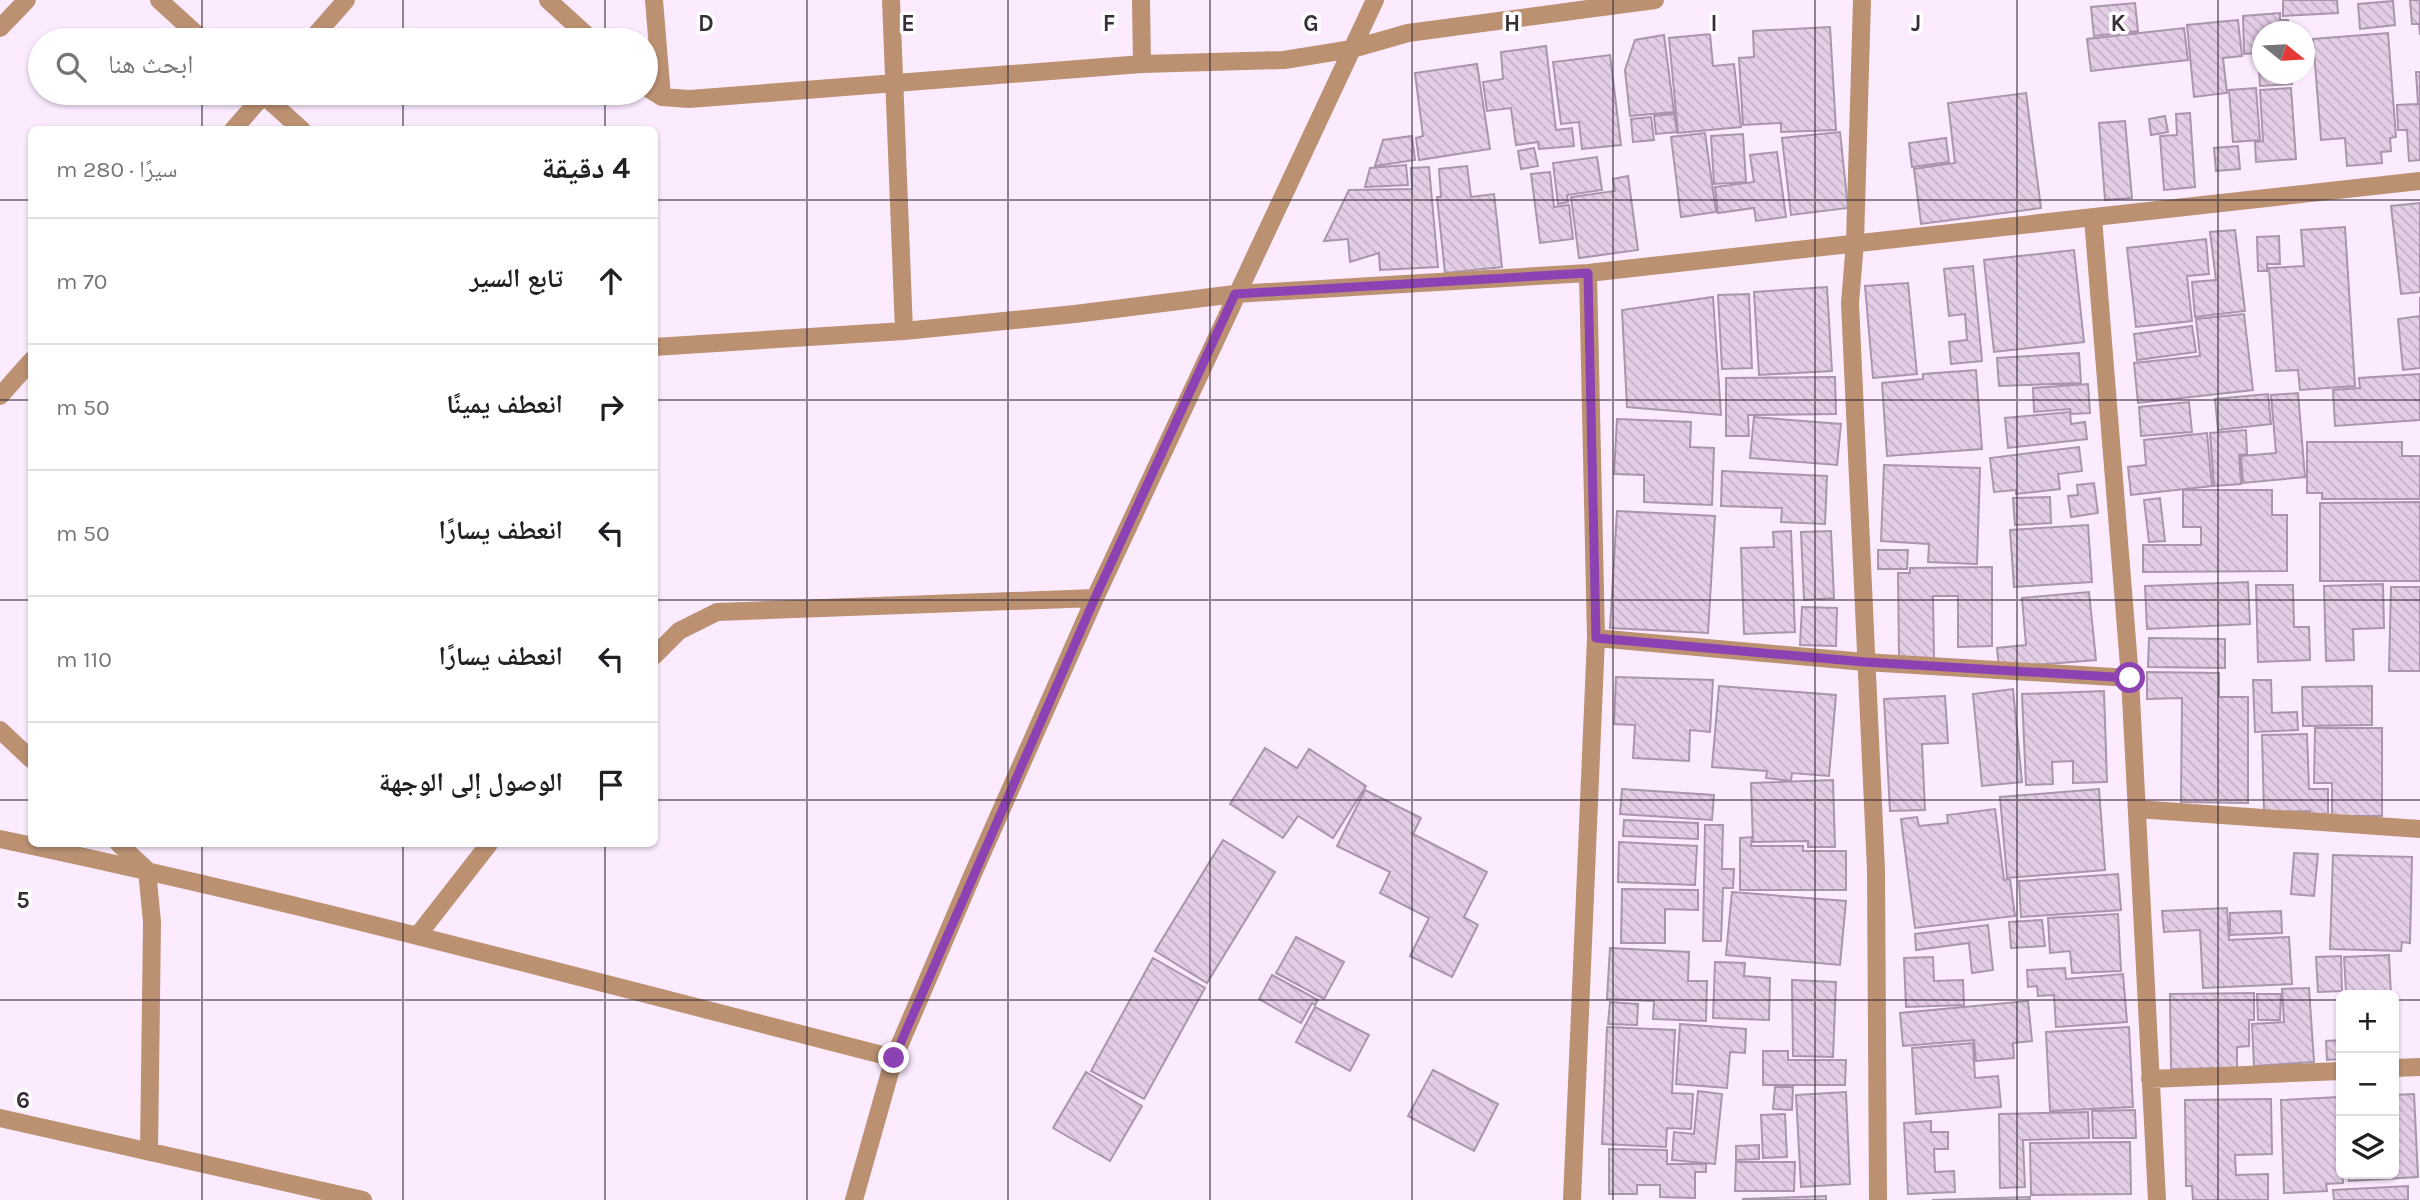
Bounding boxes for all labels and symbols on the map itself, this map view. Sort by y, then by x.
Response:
text: D [698,10,714,37]
text: E [901,10,915,37]
text: F [1103,10,1115,37]
text: G [1303,10,1319,37]
text: H [1504,10,1520,37]
text: I [1710,10,1718,37]
text: J [1911,10,1921,37]
text: K [2110,10,2126,37]
north arrow [2252,21,2315,84]
route start [2114,662,2145,693]
text: 5 [16,887,30,914]
route end [878,1042,909,1073]
text: 6 [16,1087,30,1114]

